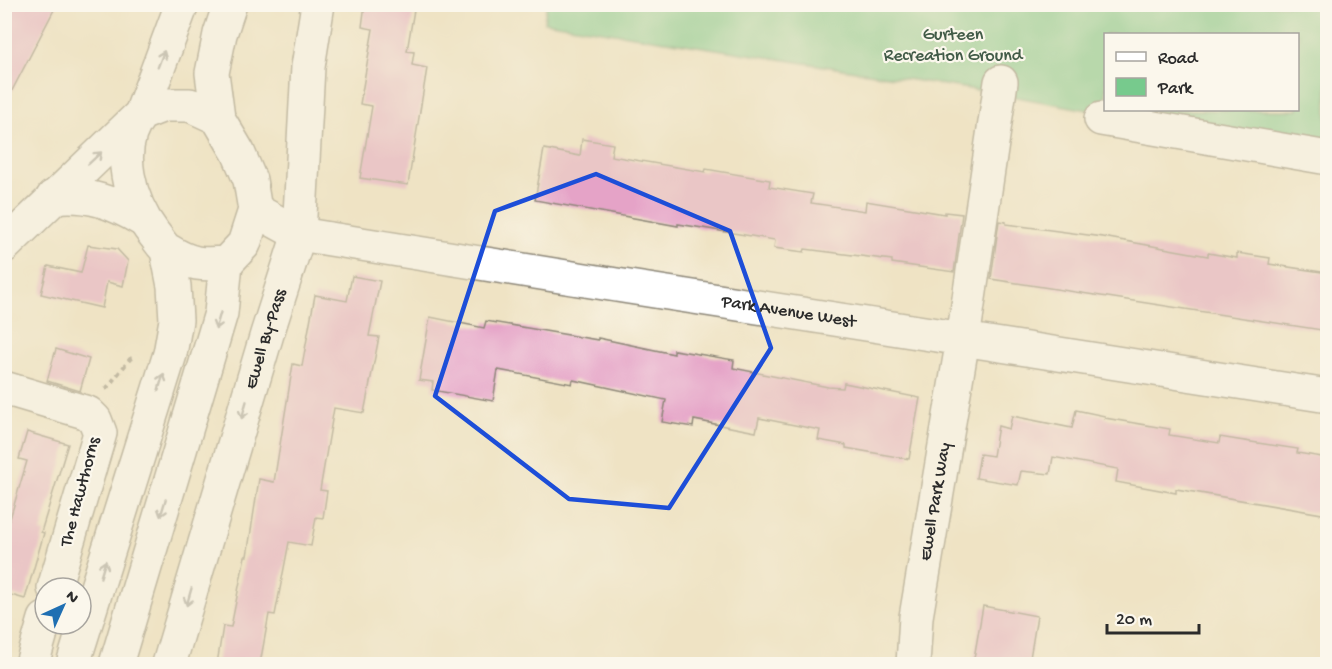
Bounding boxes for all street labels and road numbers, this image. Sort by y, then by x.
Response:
street label: Ewell By-Pass [241,285,292,392]
street label: Park Avenue West [719,291,859,333]
street label: The Hawthorns [56,434,106,550]
street label: Ewell Park Way [915,441,956,562]

